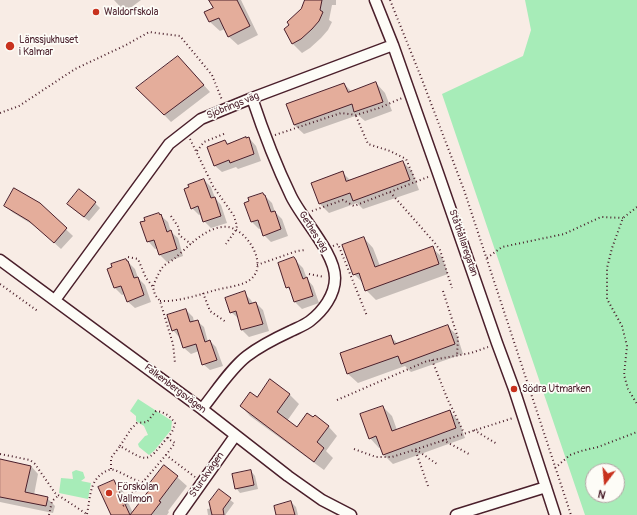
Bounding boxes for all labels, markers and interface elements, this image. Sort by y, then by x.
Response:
place label: Waldorfskola [104,6,158,18]
marker: Waldorfskola [91,7,101,17]
place label: Länssjukhuset i Kalmar [19,34,78,58]
marker: Länssjukhuset i Kalmar [4,40,16,52]
street label: Sjöbrings väg [205,90,261,122]
street label: Ståthållaregatan [446,208,480,278]
street label: Gethes väg [296,209,330,255]
street label: Falkenbergsvägen [142,362,208,416]
place label: Södra Utmarken [522,383,591,395]
marker: Södra Utmarken [509,384,519,394]
street label: Sturckvägen [187,450,227,500]
north arrow [585,463,625,503]
place label: Förskolan Vallmon [117,481,158,504]
text: N [596,487,607,501]
marker: Förskolan Vallmon [104,488,114,498]

